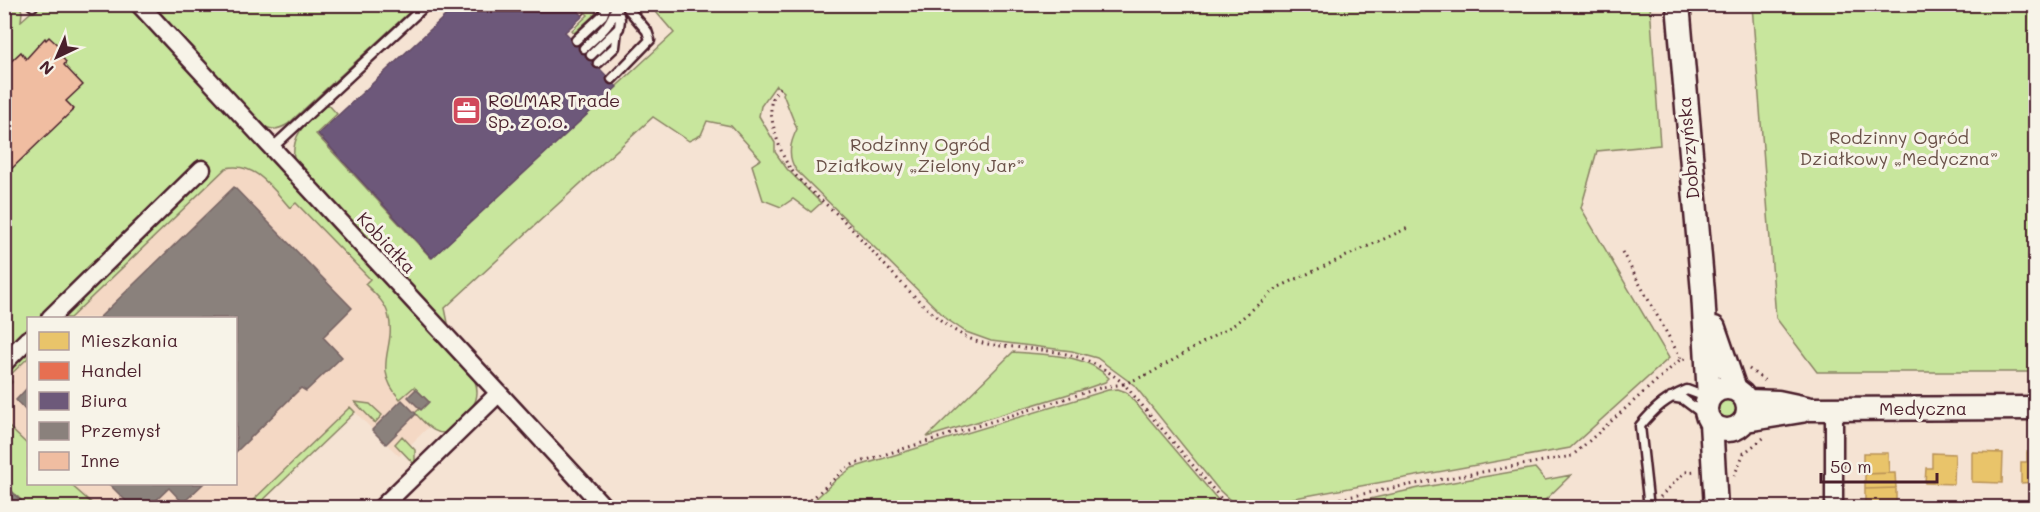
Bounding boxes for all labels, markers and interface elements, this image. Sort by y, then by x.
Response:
north arrow [27,27,87,87]
text: N [35,56,58,80]
place label: ROLMAR Trade Sp. z o.o. [488,88,620,133]
office icon: ROLMAR Trade Sp. z o.o. [451,95,483,127]
street label: Dobrzyńska [1672,96,1704,200]
park label: Rodzinny Ogród Działkowy „Medyczna” [1800,125,1998,170]
park label: Rodzinny Ogród Działkowy „Zielony Jar” [815,132,1025,177]
street label: Kobiałka [352,206,421,278]
legend [27,317,237,485]
text: Mieszkania [81,328,178,352]
text: Handel [81,358,142,382]
text: Biura [81,388,128,412]
street label: Medyczna [1879,396,1967,420]
text: Przemysł [81,418,161,442]
scale bar [1821,446,1936,484]
text: Inne [81,448,120,472]
text: 50 m [1830,454,1872,478]

